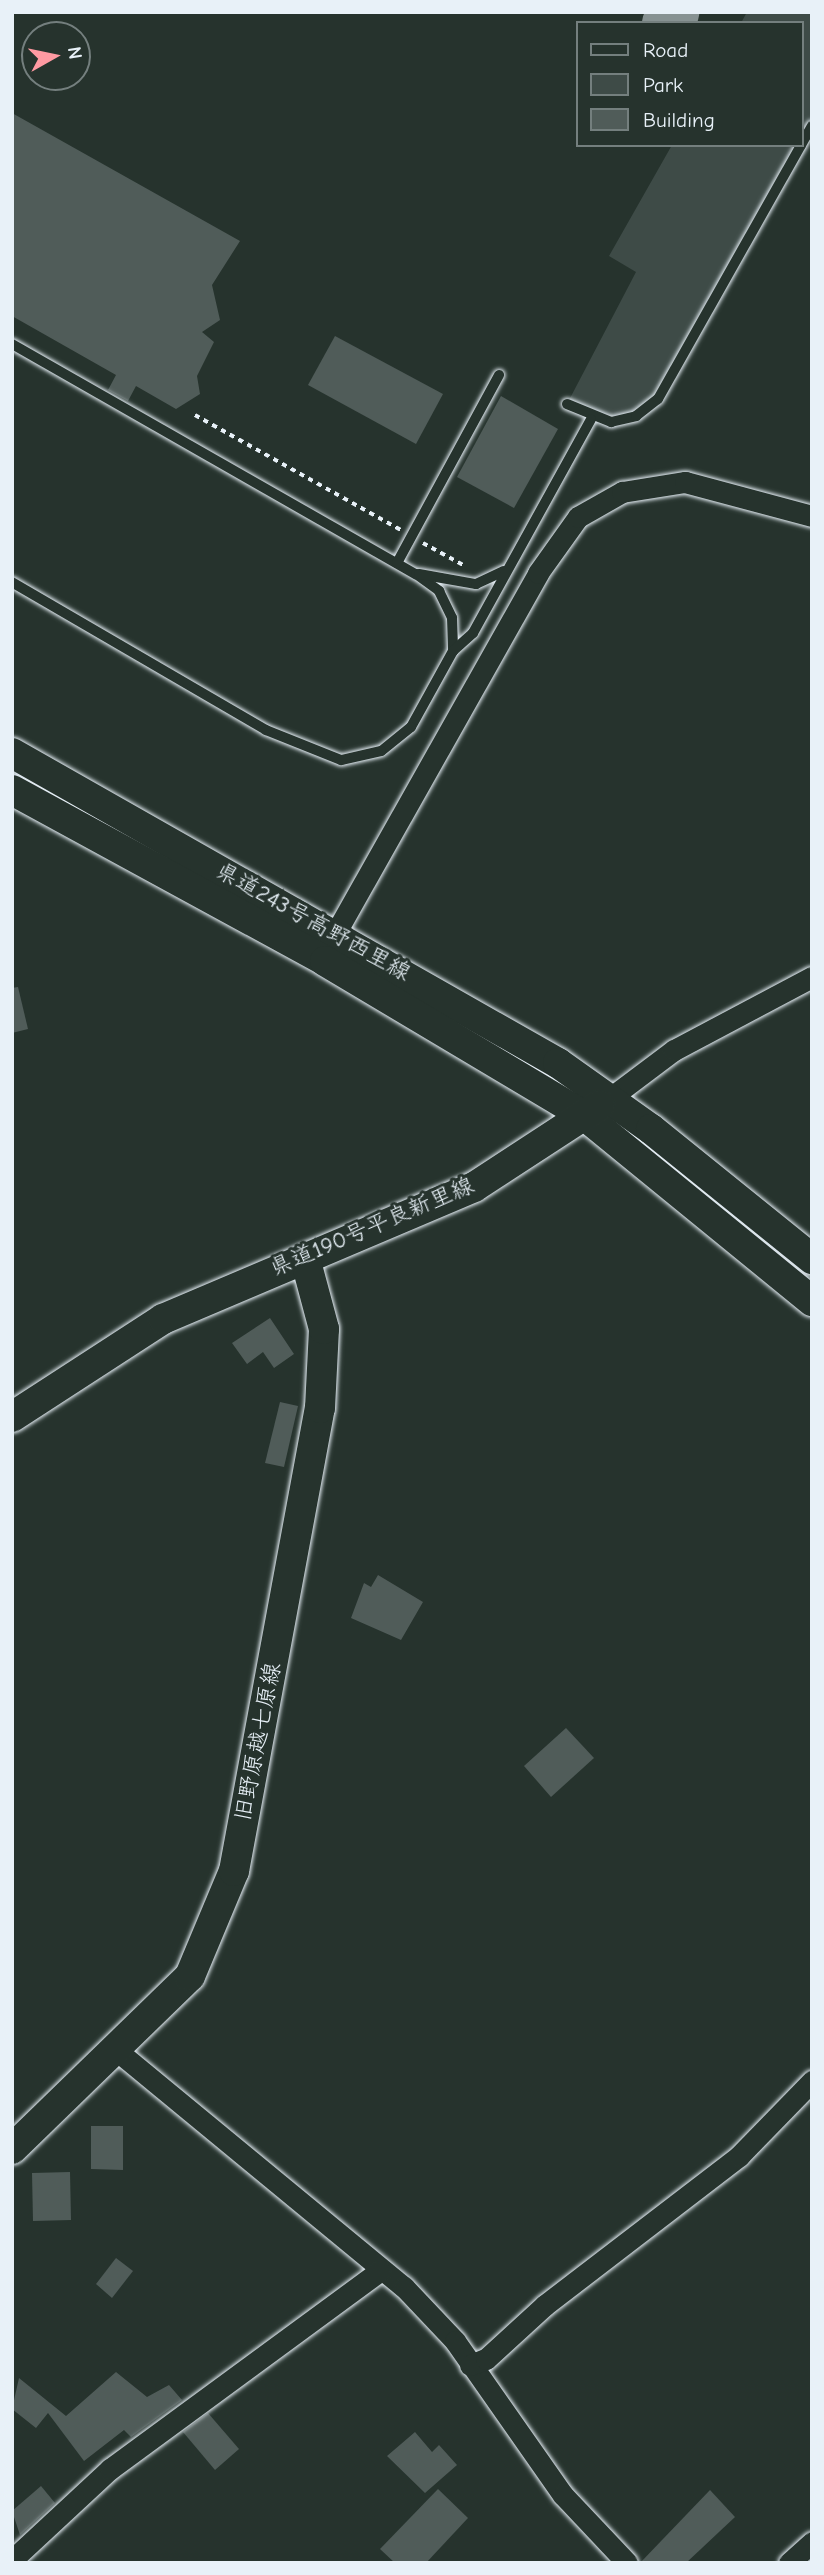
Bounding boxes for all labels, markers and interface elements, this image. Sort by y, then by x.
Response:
north arrow [21,21,91,91]
legend [576,21,803,147]
text: Road [643,38,688,62]
text: N [63,45,87,61]
text: Park [643,73,683,97]
text: Building [643,108,715,132]
street label: 県道243号高野西里線 [211,857,415,987]
street label: 県道190号平良新里線 [266,1171,478,1283]
street label: 旧野原越七原線 [229,1660,287,1824]

